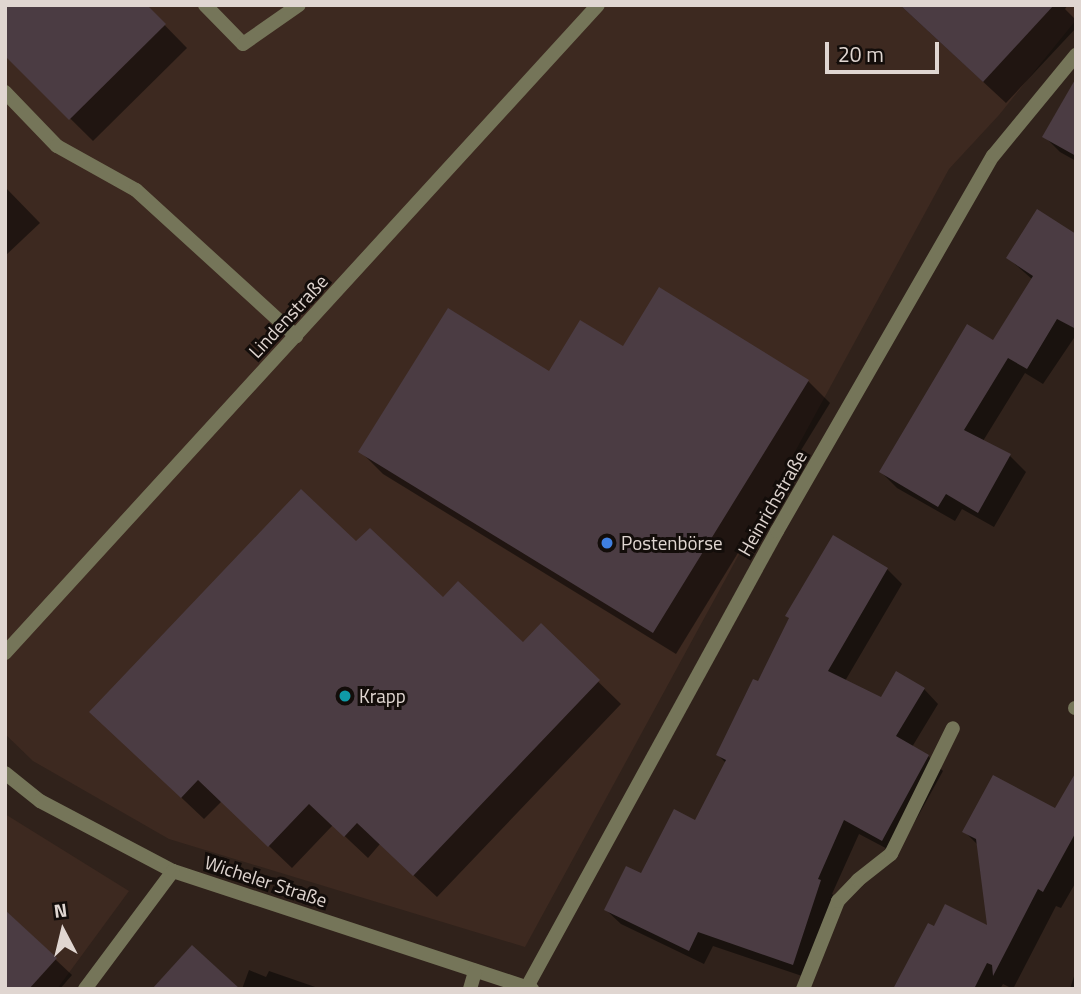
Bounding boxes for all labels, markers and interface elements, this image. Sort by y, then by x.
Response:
scale bar [829,28,943,72]
text: 20 m [838,38,884,70]
street label: Lindenstraße [244,270,332,362]
street label: Heinrichstraße [733,446,811,560]
place label: Postenbörse [621,532,723,554]
marker: Postenbörse [599,535,615,551]
place label: Krapp [359,685,406,707]
marker: Krapp [337,688,353,704]
street label: Wicheler Straße [202,851,330,911]
text: N [52,894,69,925]
north arrow [28,896,98,966]

